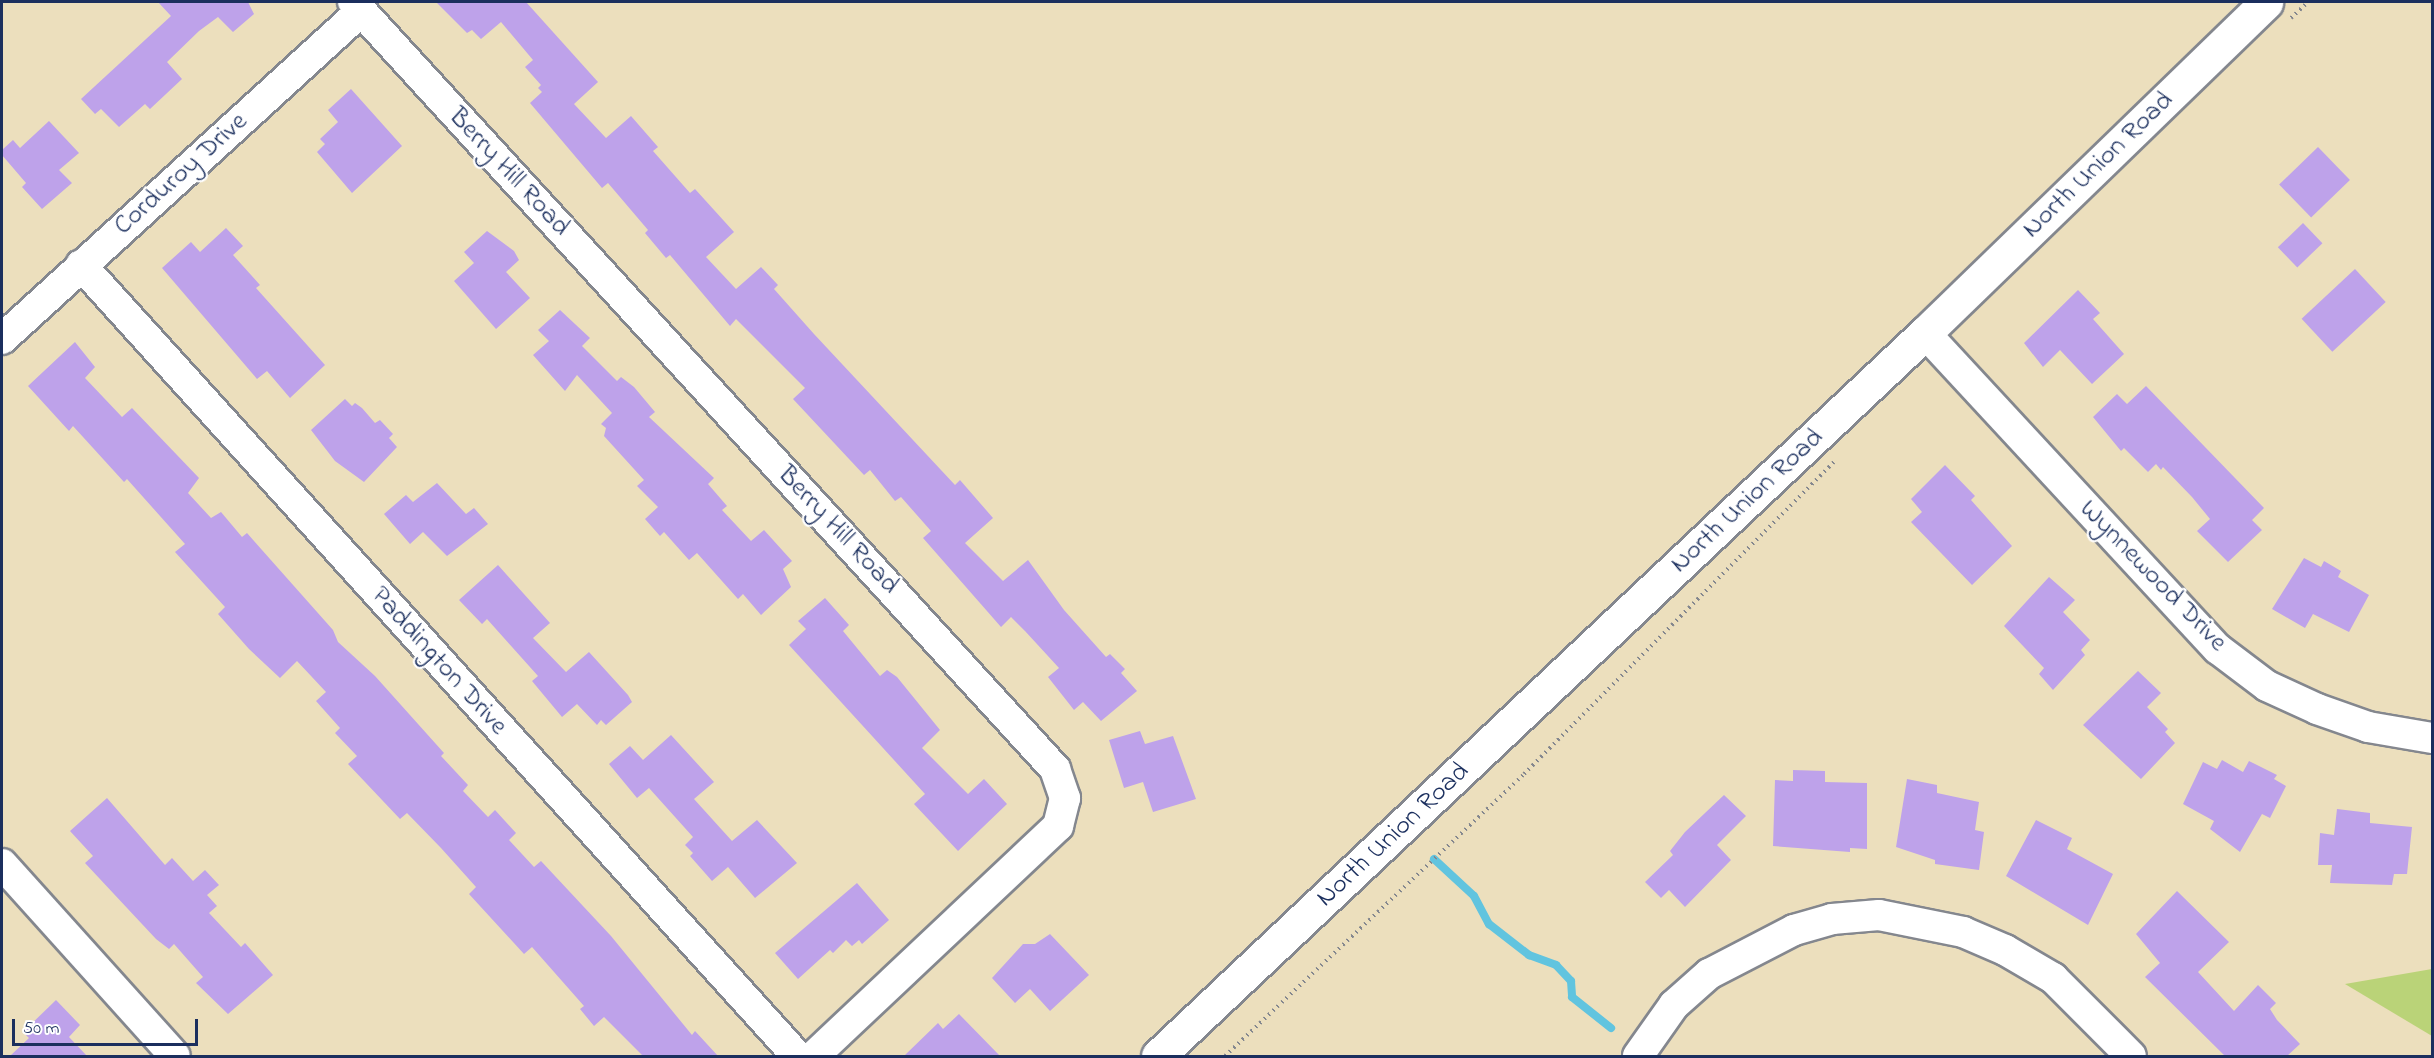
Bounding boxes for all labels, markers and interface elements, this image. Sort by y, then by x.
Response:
street label: North Union Road [2016,85,2180,245]
street label: Berry Hill Road [441,101,577,243]
street label: Corduroy Drive [108,106,254,242]
street label: North Union Road [1664,422,1830,580]
street label: Berry Hill Road [770,459,906,601]
street label: Wynnewood Drive [2072,493,2234,659]
street label: Paddington Drive [364,580,514,742]
street label: North Union Road [1310,756,1476,914]
scale bar [15,1007,201,1045]
text: 50 m [23,1016,60,1042]

